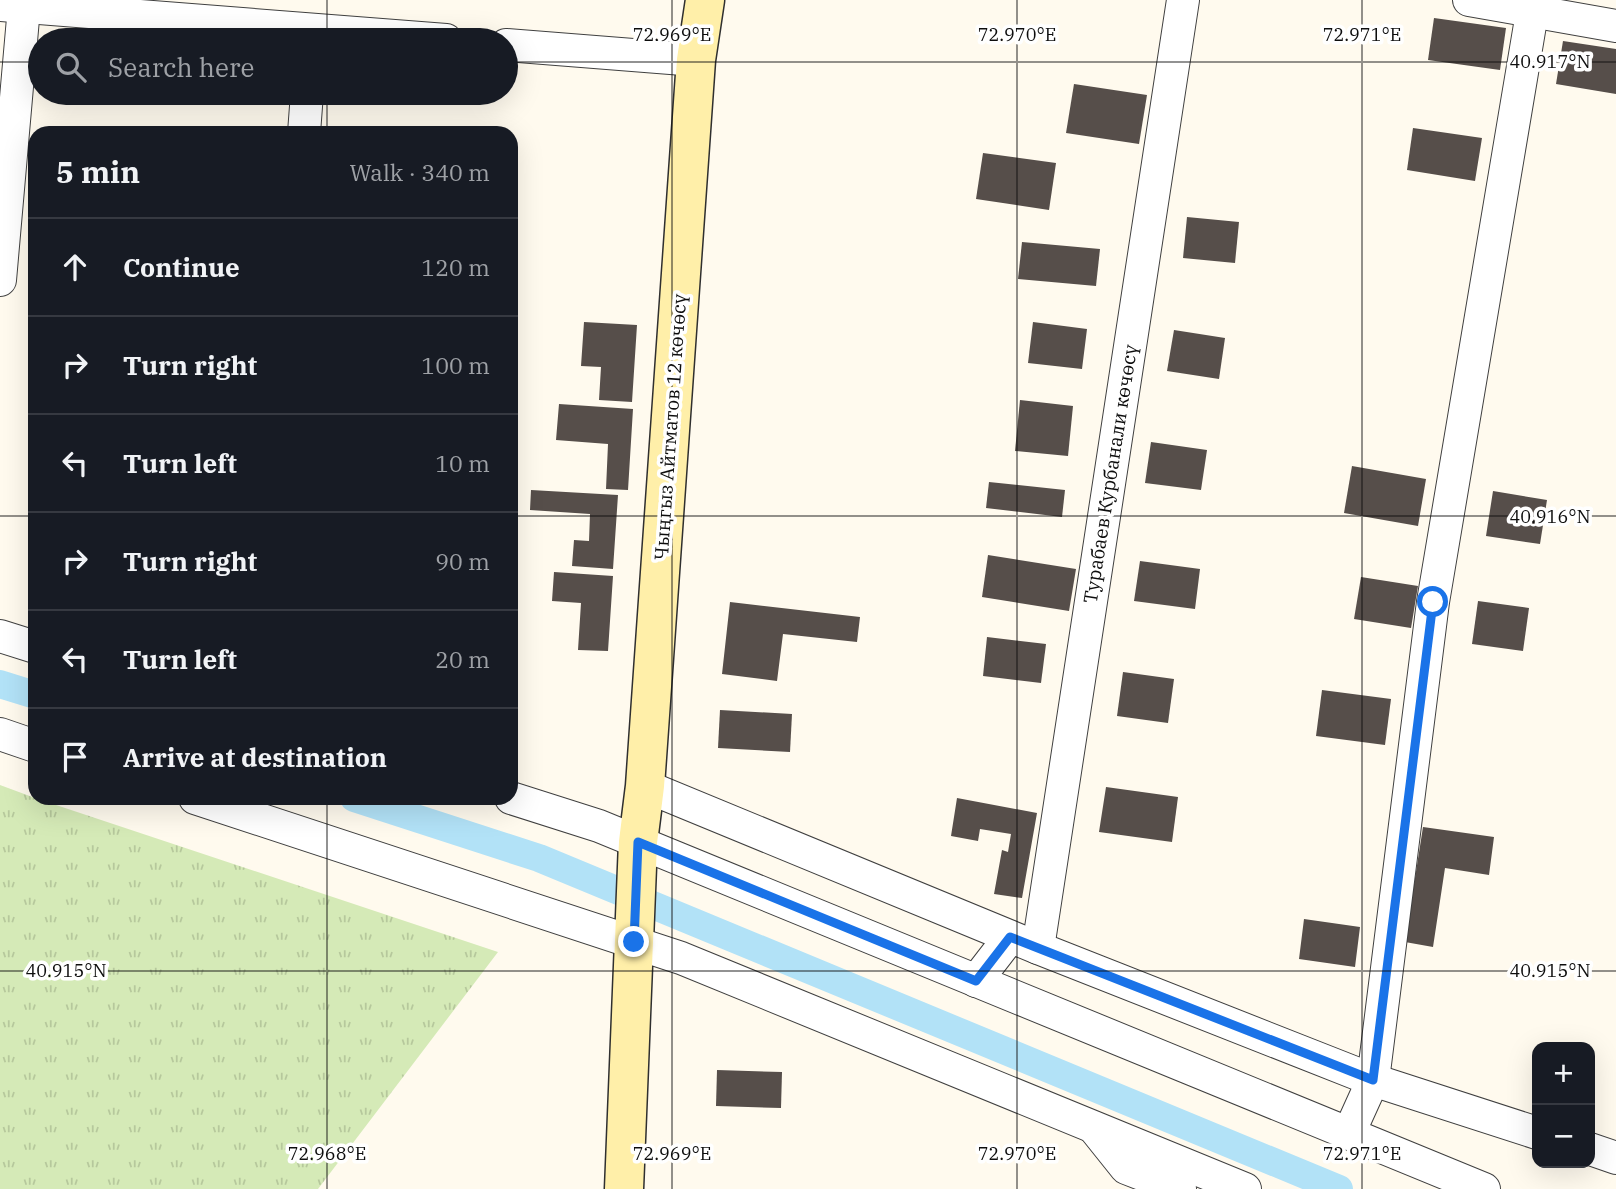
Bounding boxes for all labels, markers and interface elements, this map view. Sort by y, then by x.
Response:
text: 72.969°E [633,23,711,46]
text: 72.970°E [978,23,1056,46]
text: 72.971°E [1323,23,1401,46]
search box [28,28,518,105]
icon: search [52,48,90,86]
text: Search here [108,50,254,84]
text: 40.917°N [1509,50,1591,73]
text: 5 min [56,152,140,191]
text: Walk · 340 m [349,157,490,187]
icon: ahead [56,248,94,286]
text: Continue [123,250,240,284]
text: 120 m [421,252,490,282]
street label: Чыңгыз Айтматов 12 көчөсү [649,292,691,561]
street label: Турабаев Курбанали көчөсү [1078,342,1142,605]
icon: right [56,346,94,384]
text: Turn right [123,348,257,382]
text: 100 m [421,350,490,380]
icon: left [56,444,94,482]
text: Turn left [123,446,237,480]
text: 10 m [435,448,490,478]
text: 40.916°N [1509,505,1591,528]
icon: right [56,542,94,580]
text: Turn right [123,544,257,578]
text: 90 m [435,546,490,576]
route start [1417,586,1448,617]
icon: left [56,640,94,678]
text: Turn left [123,642,237,676]
text: 20 m [435,644,490,674]
icon: arrive [56,738,94,776]
text: Arrive at destination [123,740,387,774]
route end [618,926,649,957]
text: 40.915°N [25,959,107,982]
text: 40.915°N [1509,959,1591,982]
map controls [1532,1042,1595,1168]
button: + [1532,1042,1595,1105]
button: − [1532,1105,1595,1168]
text: 72.968°E [288,1142,366,1165]
text: 72.969°E [633,1142,711,1165]
text: 72.970°E [978,1142,1056,1165]
text: 72.971°E [1323,1142,1401,1165]

